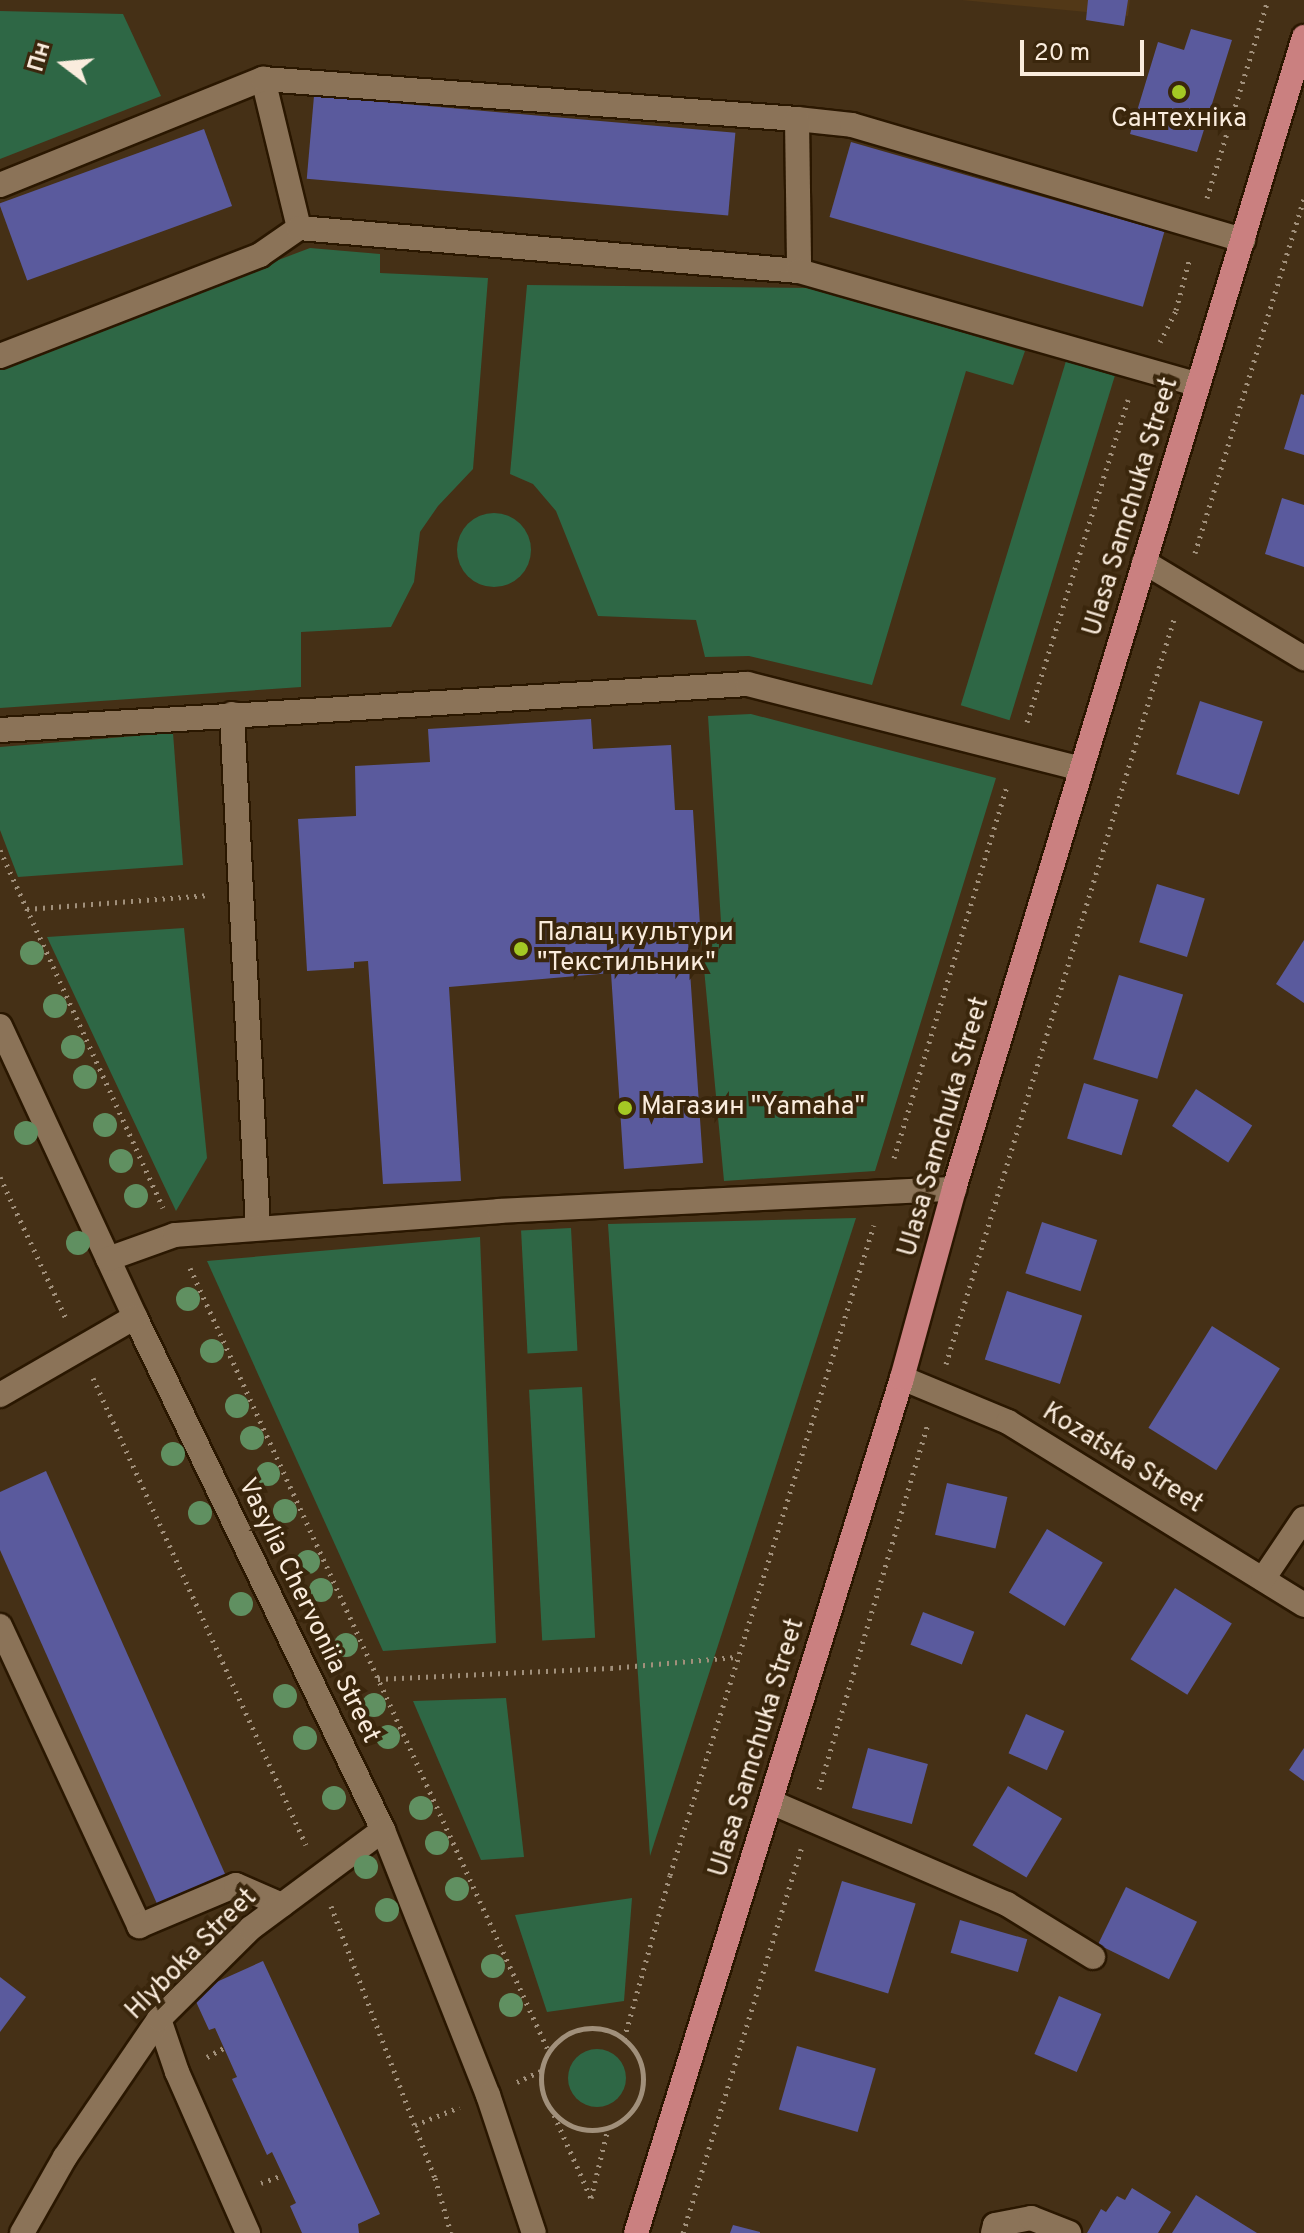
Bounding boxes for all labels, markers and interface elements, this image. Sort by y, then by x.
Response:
north arrow [24,24,104,104]
scale bar [1024,24,1148,74]
text: Пн [23,39,58,75]
text: 20 m [1034,39,1090,69]
marker: Сантехніка [1170,83,1188,101]
place label: Сантехніка [1111,104,1247,136]
street label: Ulasa Samchuka Street [1078,374,1186,640]
place label: Палац культури "Текстильник" [537,918,734,980]
marker: Палац культури "Текстильник" [512,940,530,958]
street label: Ulasa Samchuka Street [893,993,997,1261]
place label: Магазин "Yamaha" [641,1092,865,1124]
marker: Магазин "Yamaha" [616,1099,634,1117]
street label: Kozatska Street [1036,1397,1208,1521]
street label: Vasylia Chervoniia Street [230,1474,386,1748]
street label: Ulasa Samchuka Street [704,1615,812,1881]
street label: Hlyboka Street [120,1883,264,2027]

